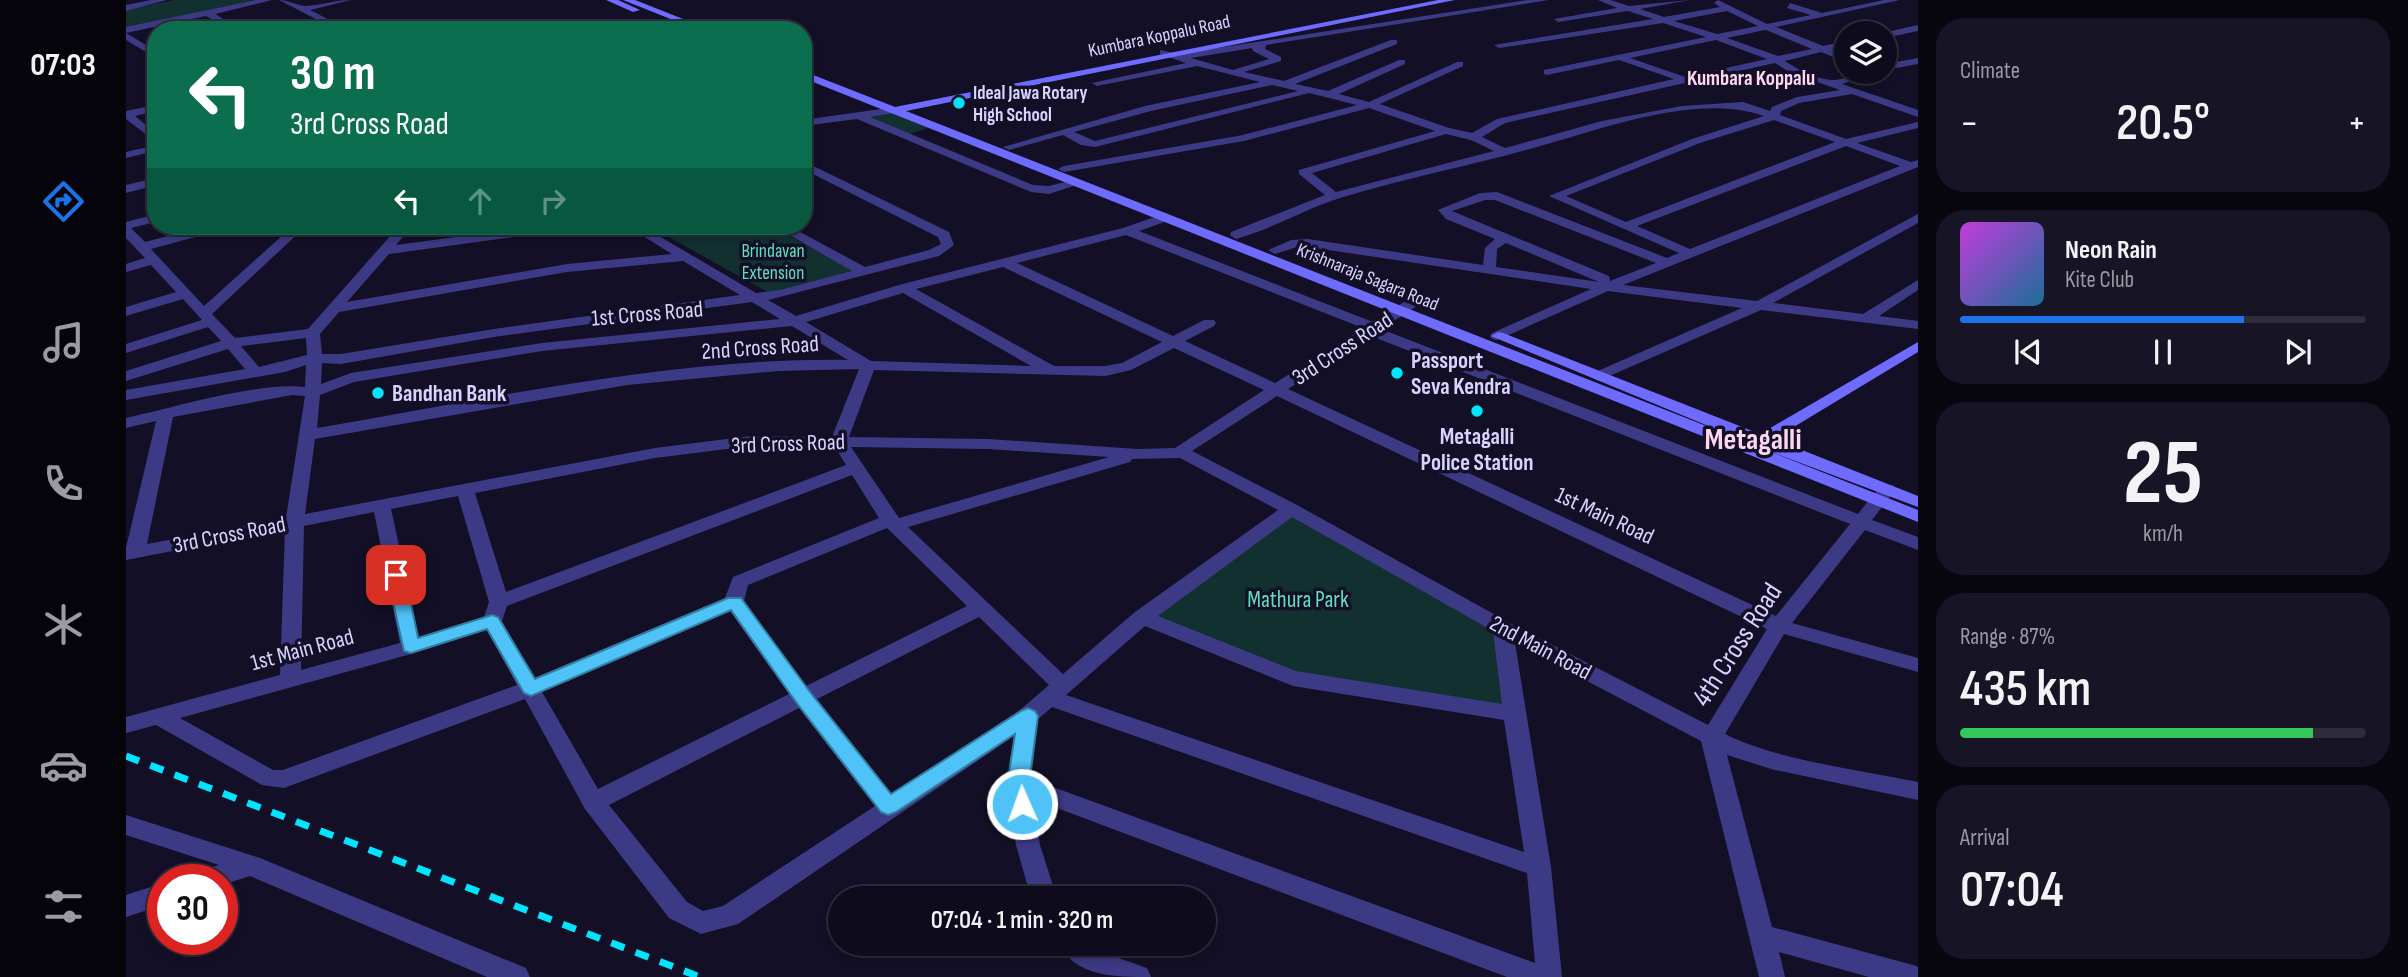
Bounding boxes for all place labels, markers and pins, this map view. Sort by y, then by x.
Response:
place label: Ideal Jawa Rotary High School [973,82,1088,127]
marker: Ideal Jawa Rotary High School [951,95,967,111]
place label: Passport Seva Kendra [1411,347,1511,401]
marker: Passport Seva Kendra [1389,365,1405,381]
place label: Bandhan Bank [392,380,507,408]
marker: Bandhan Bank [370,385,386,401]
marker: Metagalli Police Station [1469,403,1485,419]
place label: Metagalli Police Station [1421,423,1534,477]
pin [366,545,426,605]

